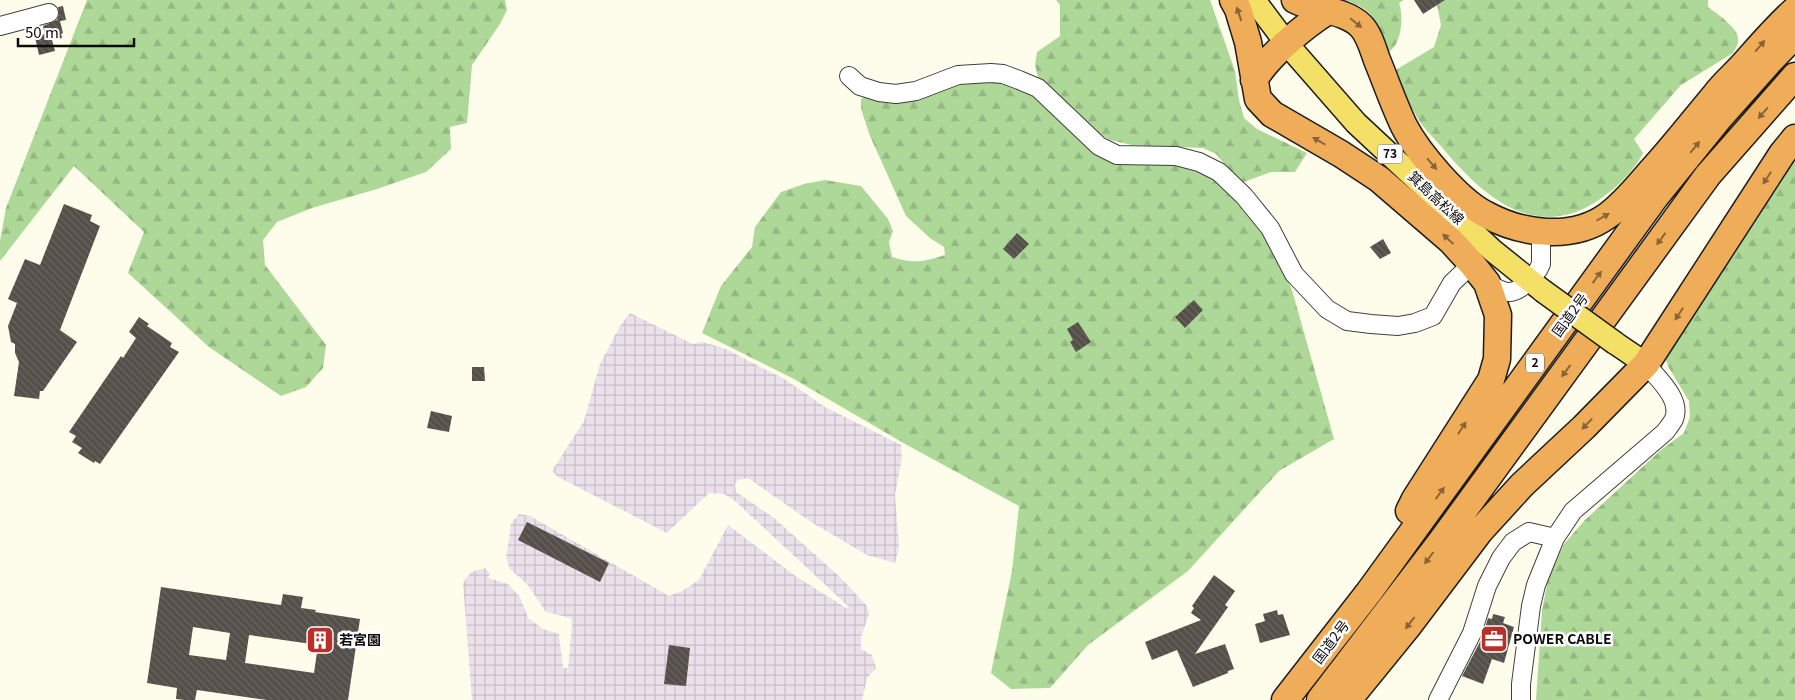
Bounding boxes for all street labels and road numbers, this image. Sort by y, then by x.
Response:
road number: 73 [1378,144,1402,164]
street label: 箕島高松線 [1404,166,1469,228]
street label: 国道2号 [1546,288,1592,340]
road number: 2 [1526,353,1544,372]
street label: 国道2号 [1307,616,1353,667]

